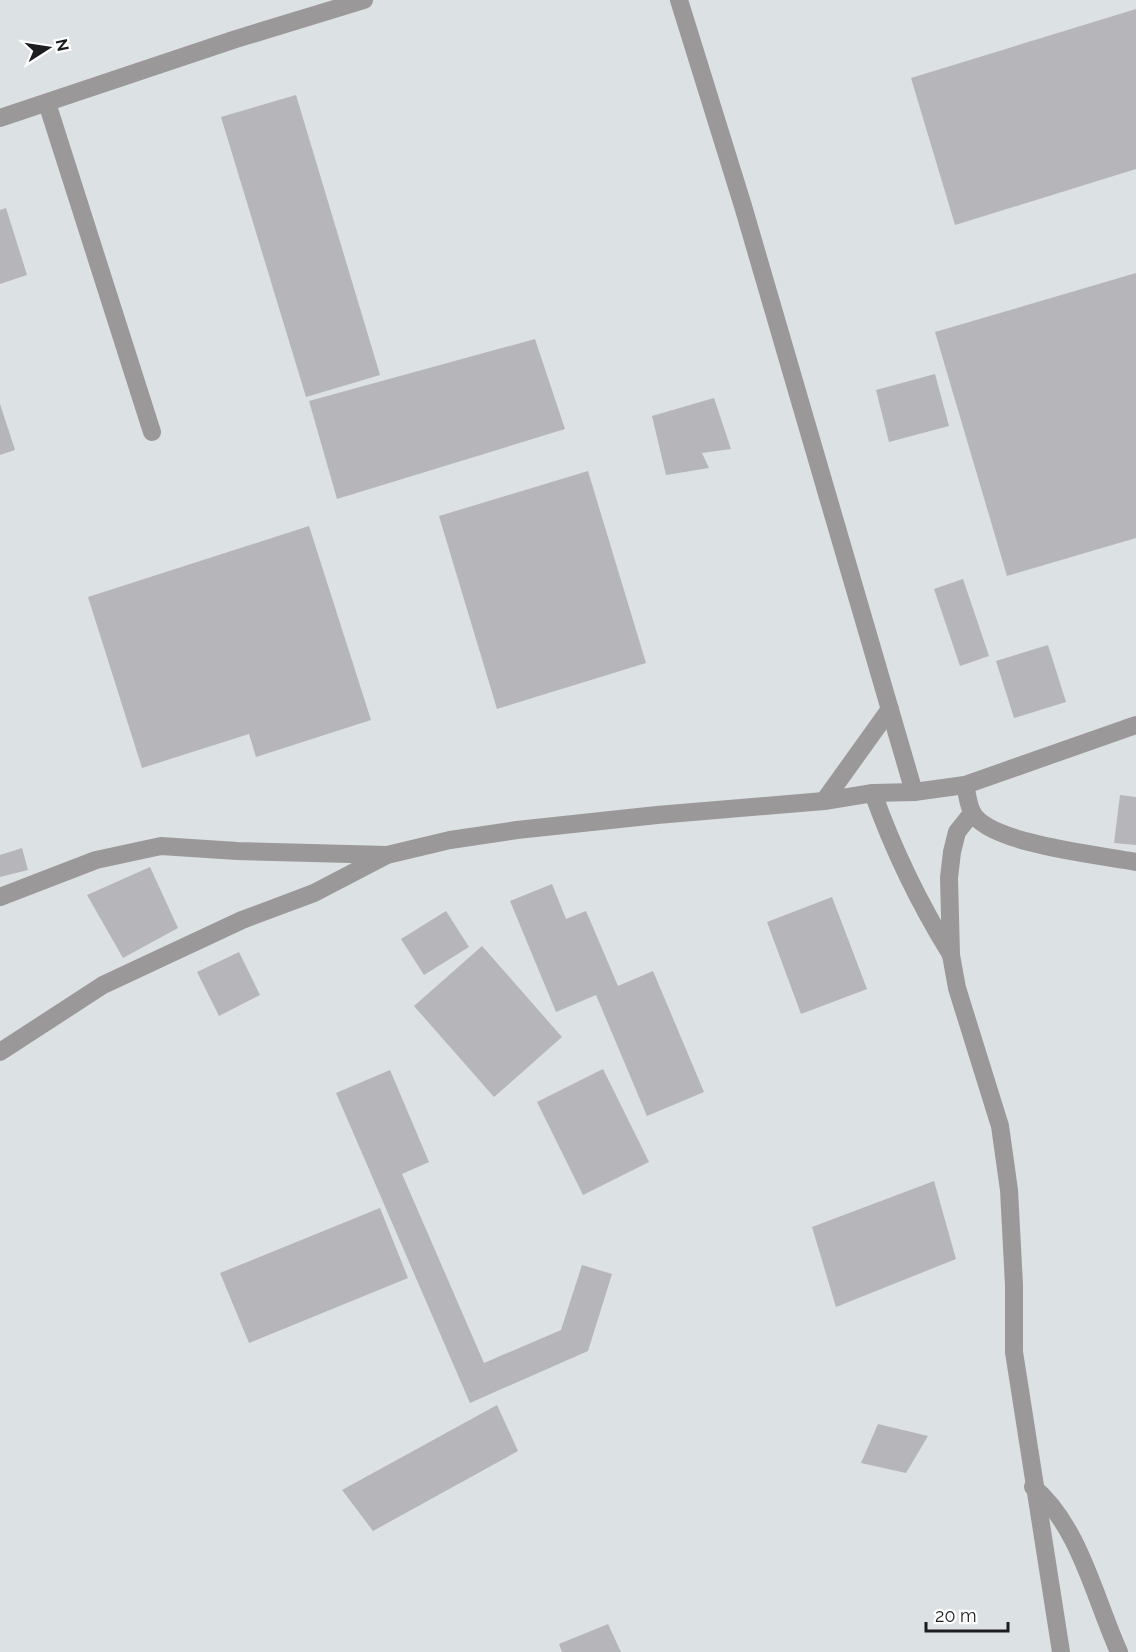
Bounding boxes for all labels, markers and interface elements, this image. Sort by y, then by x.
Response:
north arrow [18,18,78,78]
text: N [52,37,73,53]
scale bar [926,1595,1008,1633]
text: 20 m [935,1605,977,1626]

